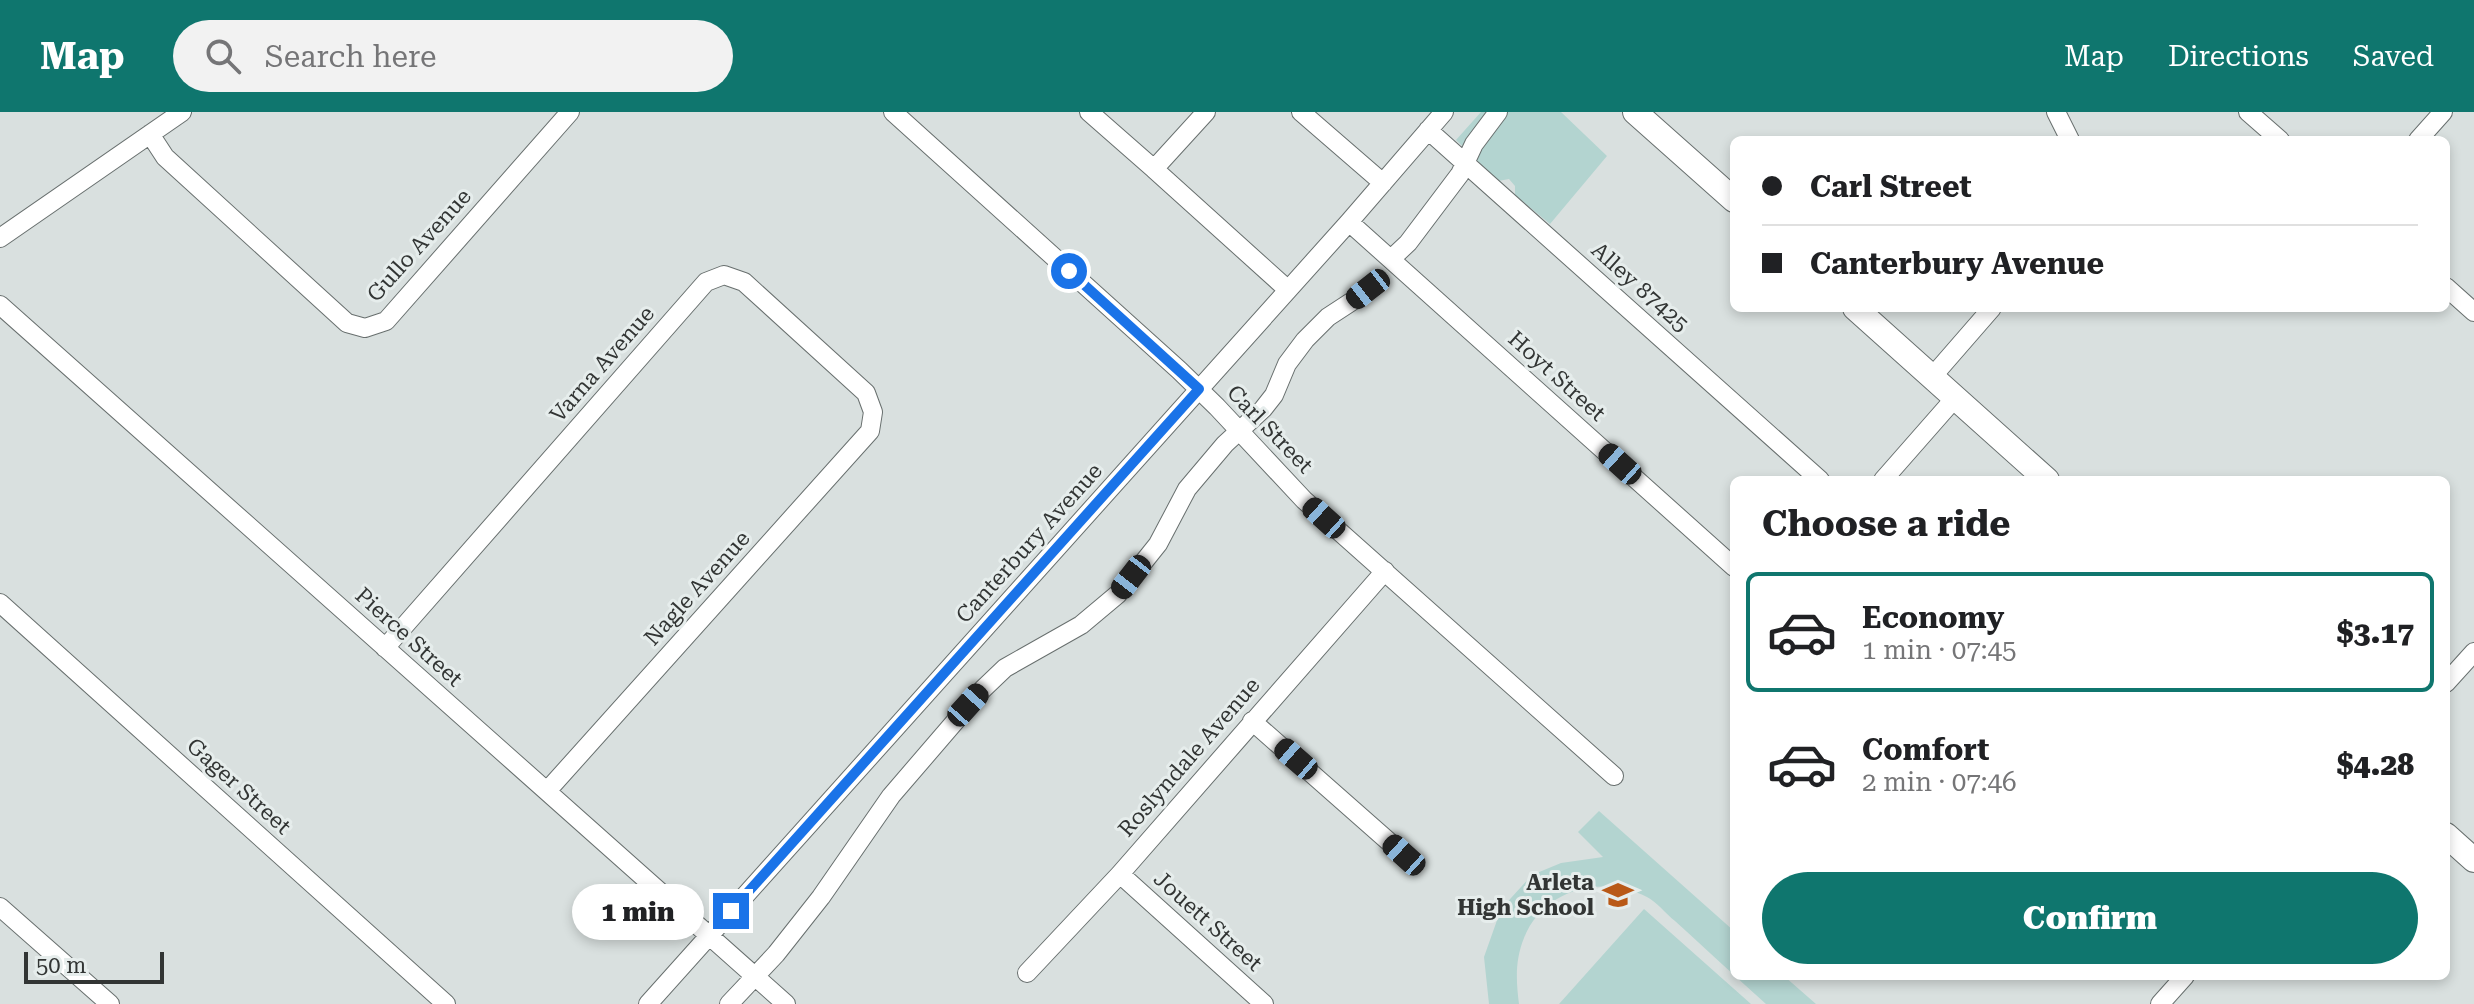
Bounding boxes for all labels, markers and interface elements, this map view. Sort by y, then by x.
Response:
search box [173,20,733,92]
text: Map [40,34,125,78]
icon: search [201,34,245,78]
text: Search here [265,39,437,74]
text: Map [2064,40,2124,73]
text: Directions [2168,40,2309,73]
text: Saved [2353,40,2434,73]
text: Carl Street [1810,169,1972,204]
street label: Gullo Avenue [362,184,476,306]
street label: Alley 87425 [1587,237,1693,337]
text: Canterbury Avenue [1810,246,2104,281]
route start [1051,253,1087,289]
car [1342,265,1394,313]
street label: Varna Avenue [545,301,659,427]
street label: Hoyt Street [1503,326,1611,426]
street label: Carl Street [1222,380,1318,478]
car [1594,439,1646,489]
street label: Canterbury Avenue [951,458,1107,628]
car [1298,493,1350,543]
text: Choose a ride [1762,503,2010,545]
street label: Nagle Avenue [639,526,755,650]
car [1107,551,1155,603]
street label: Pierce Street [350,582,468,692]
icon: car [1766,596,1838,668]
text: Economy [1862,600,2004,635]
text: $3.17 [2337,615,2414,650]
text: 1 min · 07:45 [1862,635,2017,665]
street label: Roslyndale Avenue [1113,672,1265,842]
car [943,679,993,731]
icon: car [1766,728,1838,800]
text: Comfort [1862,732,1989,767]
street label: Gager Street [182,733,296,839]
car [1270,734,1322,784]
text: $4.28 [2337,747,2414,782]
text: 2 min · 07:46 [1862,767,2017,797]
car [1378,830,1430,880]
street label: Jouett Street [1149,866,1267,976]
place label: Arleta High School [1457,870,1594,920]
button: Confirm [1762,872,2418,964]
school or university icon: Arleta High School [1601,878,1635,912]
callout: 1 min [571,883,703,939]
route end [713,893,749,929]
text: 1 min [601,897,675,927]
scale bar [24,948,164,984]
text: 50 m [36,953,86,978]

